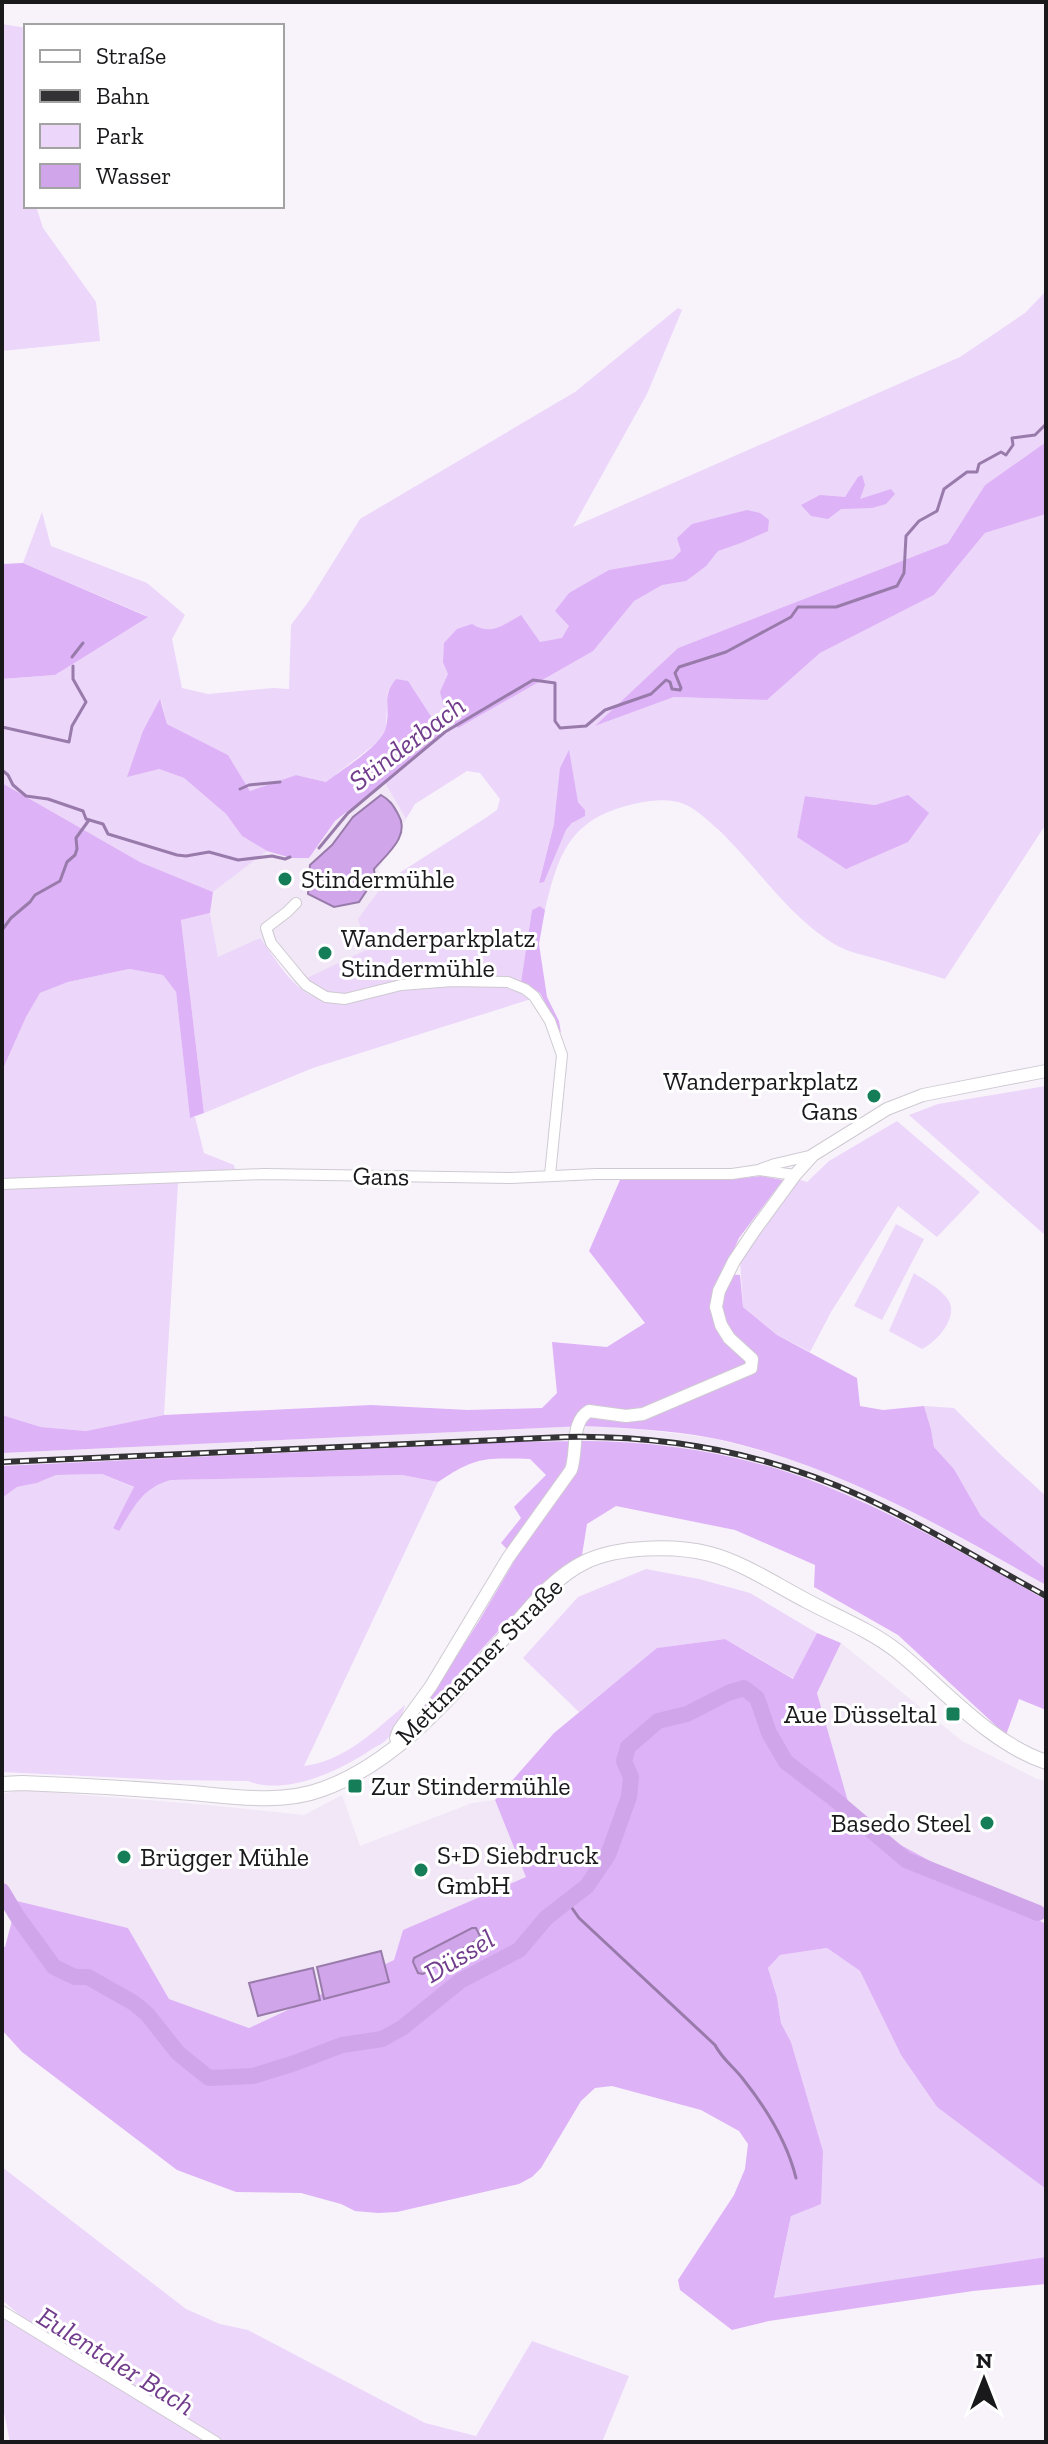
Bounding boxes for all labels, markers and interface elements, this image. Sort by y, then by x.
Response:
legend [24,24,284,208]
text: Straße [96,41,166,70]
text: Bahn [96,81,150,110]
text: Park [96,121,144,150]
text: Wasser [96,161,171,190]
water label: Stinderbach [342,689,472,797]
place label: Stindermühle [301,863,455,895]
marker: Stindermühle [276,870,294,888]
place label: Wanderparkplatz Stindermühle [341,922,536,984]
marker: Wanderparkplatz Stindermühle [316,944,334,962]
place label: Wanderparkplatz Gans [663,1065,858,1127]
marker: Wanderparkplatz Gans [865,1087,883,1105]
street label: Gans [352,1160,410,1192]
street label: Mettmanner Straße [389,1571,569,1751]
place label: Aue Düsseltal [784,1698,937,1730]
marker: Aue Düsseltal [944,1705,962,1723]
place label: Zur Stindermühle [371,1770,571,1802]
marker: Zur Stindermühle [346,1777,364,1795]
place label: Basedo Steel [831,1807,971,1839]
marker: Basedo Steel [978,1814,996,1832]
place label: S+D Siebdruck GmbH [437,1839,599,1901]
place label: Brügger Mühle [140,1841,309,1873]
marker: Brügger Mühle [115,1848,133,1866]
marker: S+D Siebdruck GmbH [412,1861,430,1879]
water label: Düssel [418,1922,500,1990]
water label: Eulentaler Bach [31,2299,201,2423]
north arrow [944,2340,1024,2420]
text: N [976,2347,993,2374]

